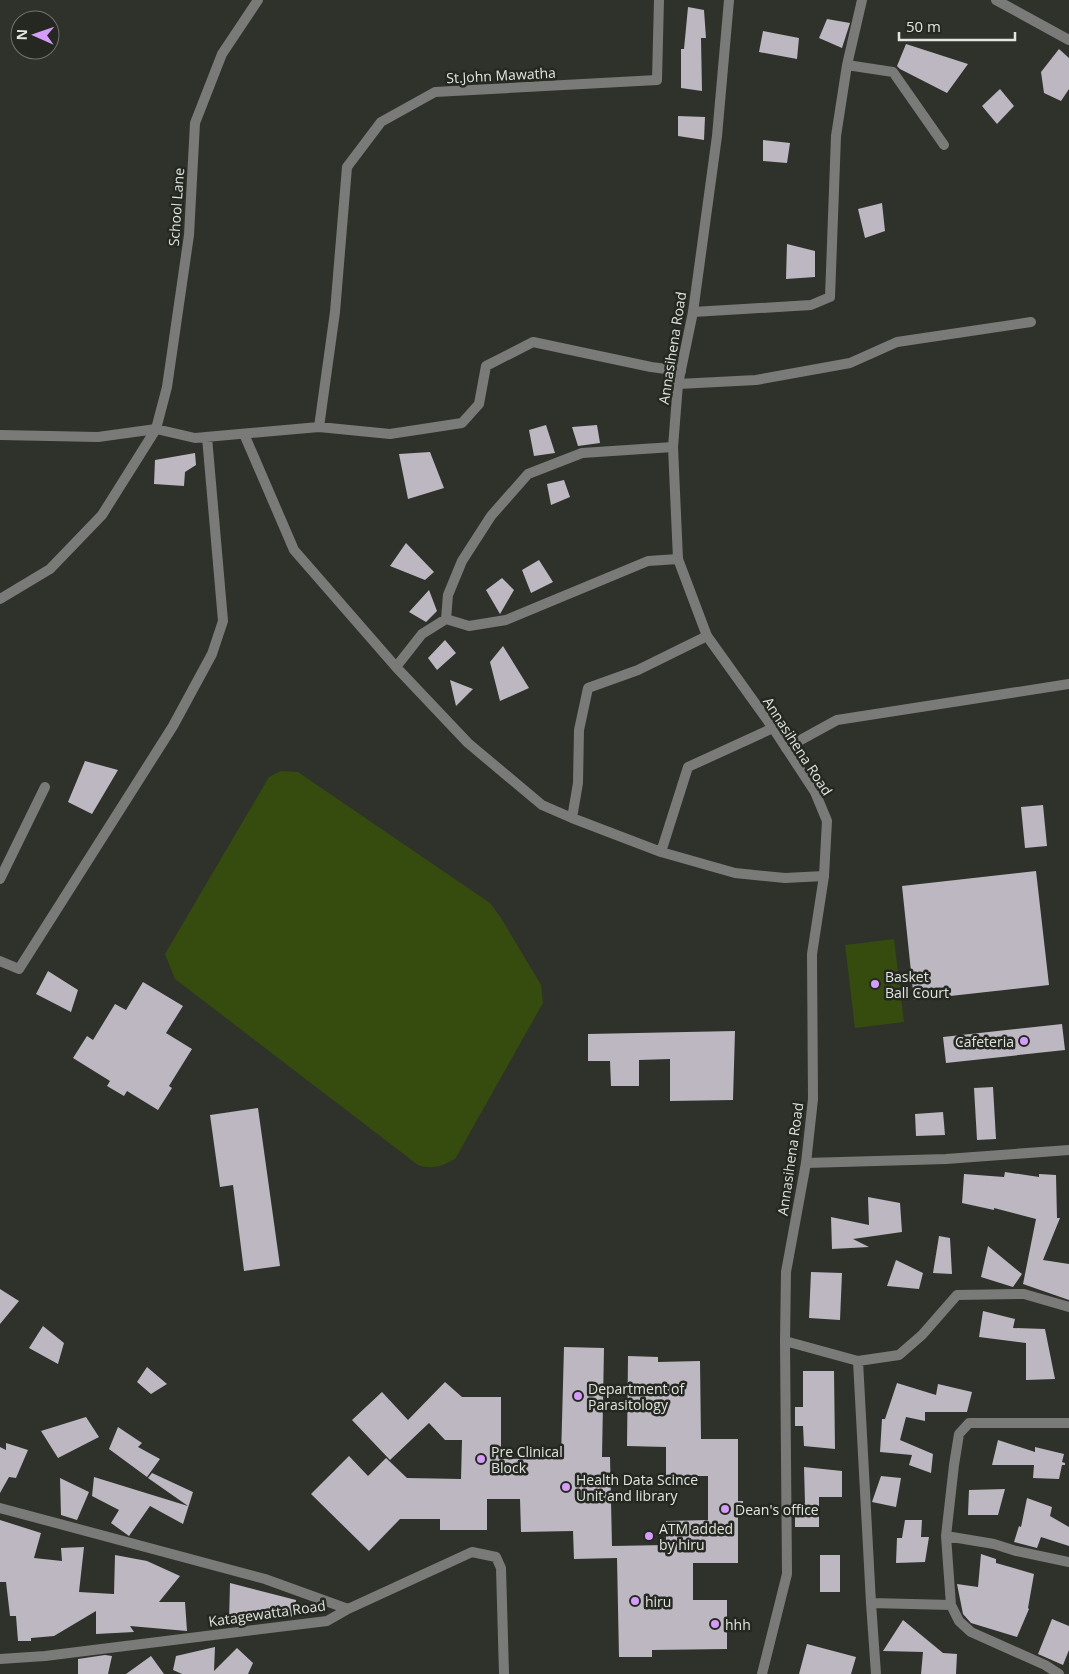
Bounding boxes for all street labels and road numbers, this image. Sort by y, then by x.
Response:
street label: St.John Mawatha [446,63,556,87]
street label: School Lane [164,167,188,247]
street label: Annasihena Road [654,290,690,406]
street label: Annasihena Road [759,693,837,799]
street label: Annasihena Road [773,1101,807,1217]
street label: Katagewatta Road [207,1595,327,1631]

